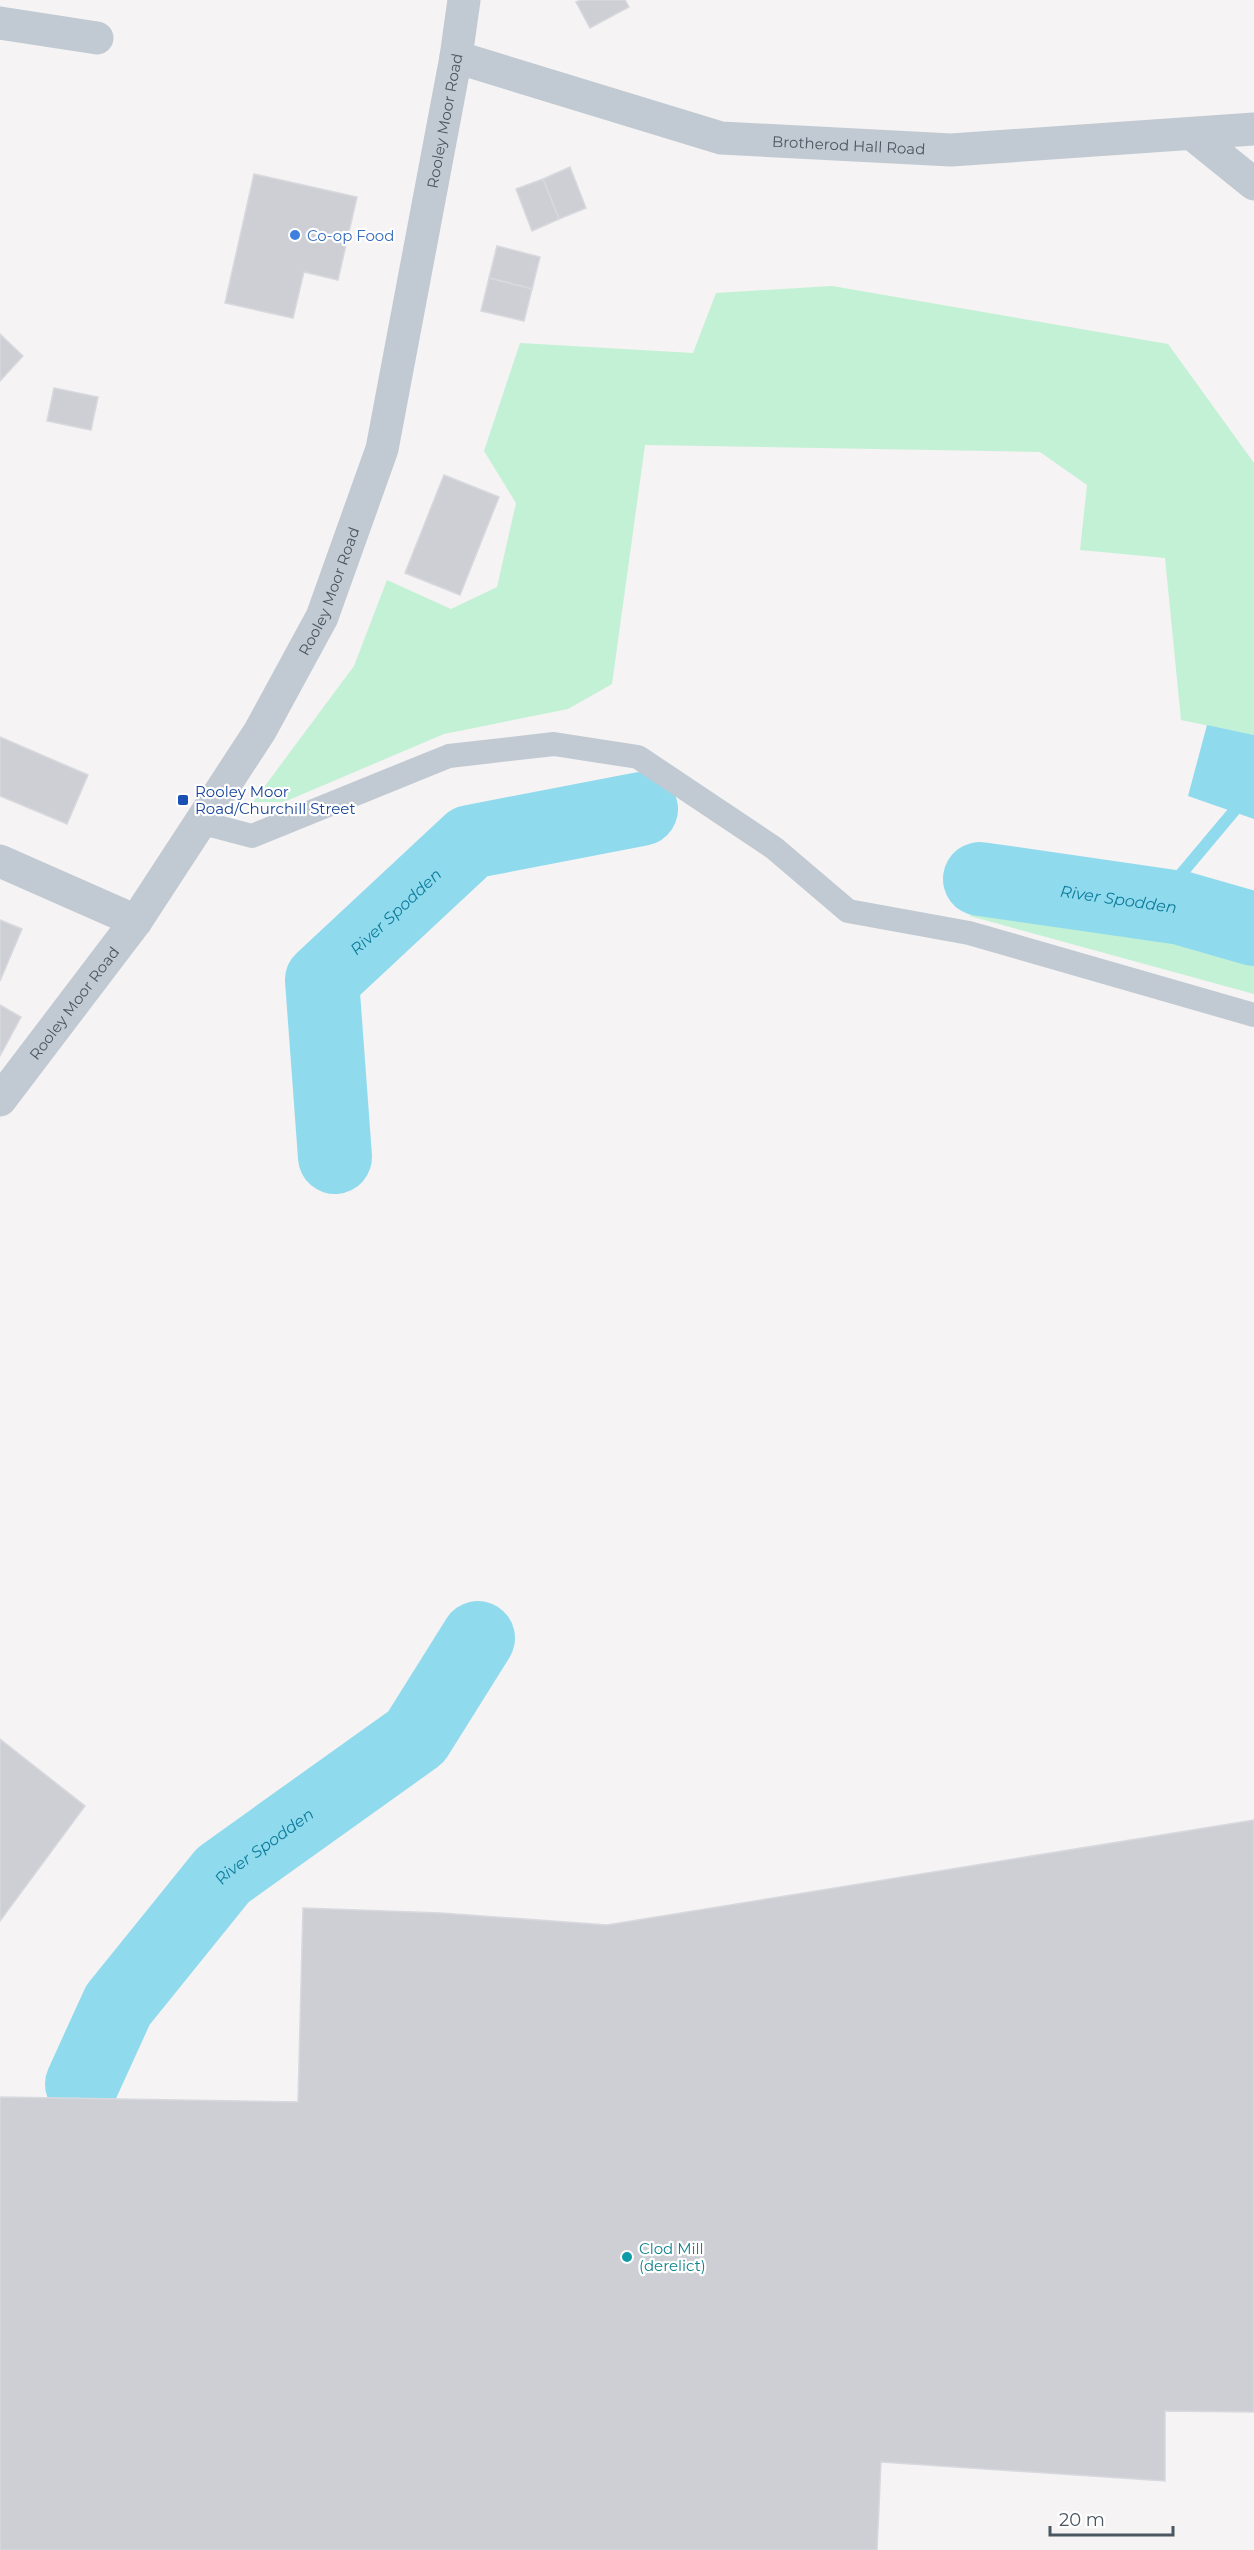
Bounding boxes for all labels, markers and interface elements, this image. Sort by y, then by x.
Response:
street label: Rooley Moor Road [422,52,466,190]
street label: Brotherod Hall Road [772,131,926,158]
place label: Co-op Food [307,226,394,245]
marker: Co-op Food [288,228,302,242]
street label: Rooley Moor Road [294,524,363,658]
place label: Rooley Moor Road/Churchill Street [195,782,355,818]
marker: Rooley Moor Road/Churchill Street [176,793,190,807]
water label: River Spodden [346,864,445,958]
water label: River Spodden [1059,881,1178,917]
street label: Rooley Moor Road [25,943,123,1063]
water label: River Spodden [210,1804,317,1888]
place label: Clod Mill (derelict) [639,2239,706,2275]
marker: Clod Mill (derelict) [620,2250,634,2264]
scale bar [1050,2499,1173,2537]
text: 20 m [1059,2509,1105,2531]

